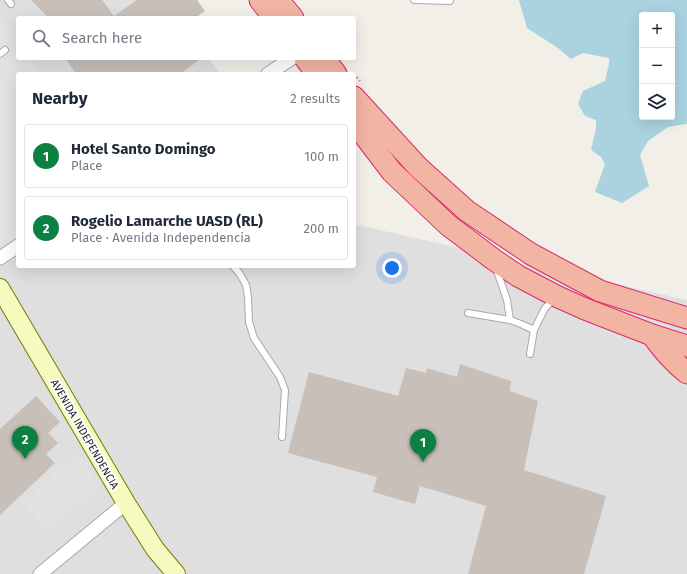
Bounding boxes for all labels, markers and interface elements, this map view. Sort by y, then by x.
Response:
map controls [639,12,675,120]
button: + [639,12,675,48]
search box [16,16,356,60]
icon: search [30,27,52,49]
text: Search here [62,29,142,47]
button: − [639,48,675,84]
button: layers [639,84,675,120]
text: Nearby [32,88,87,109]
text: 2 results [290,91,340,106]
text: Hotel Santo Domingo [71,140,216,158]
text: 1 [43,149,49,164]
text: 100 m [304,149,339,164]
text: Place [71,158,102,173]
text: Rogelio Lamarche UASD (RL) [71,212,263,230]
text: 2 [43,221,49,236]
text: 200 m [303,221,339,236]
text: Place · Avenida Independencia [71,230,251,245]
your location [382,258,402,278]
street label: AVENIDA INDEPENDENCIA [48,377,122,492]
pin: 2 [12,426,38,459]
pin: 1 [410,429,436,462]

